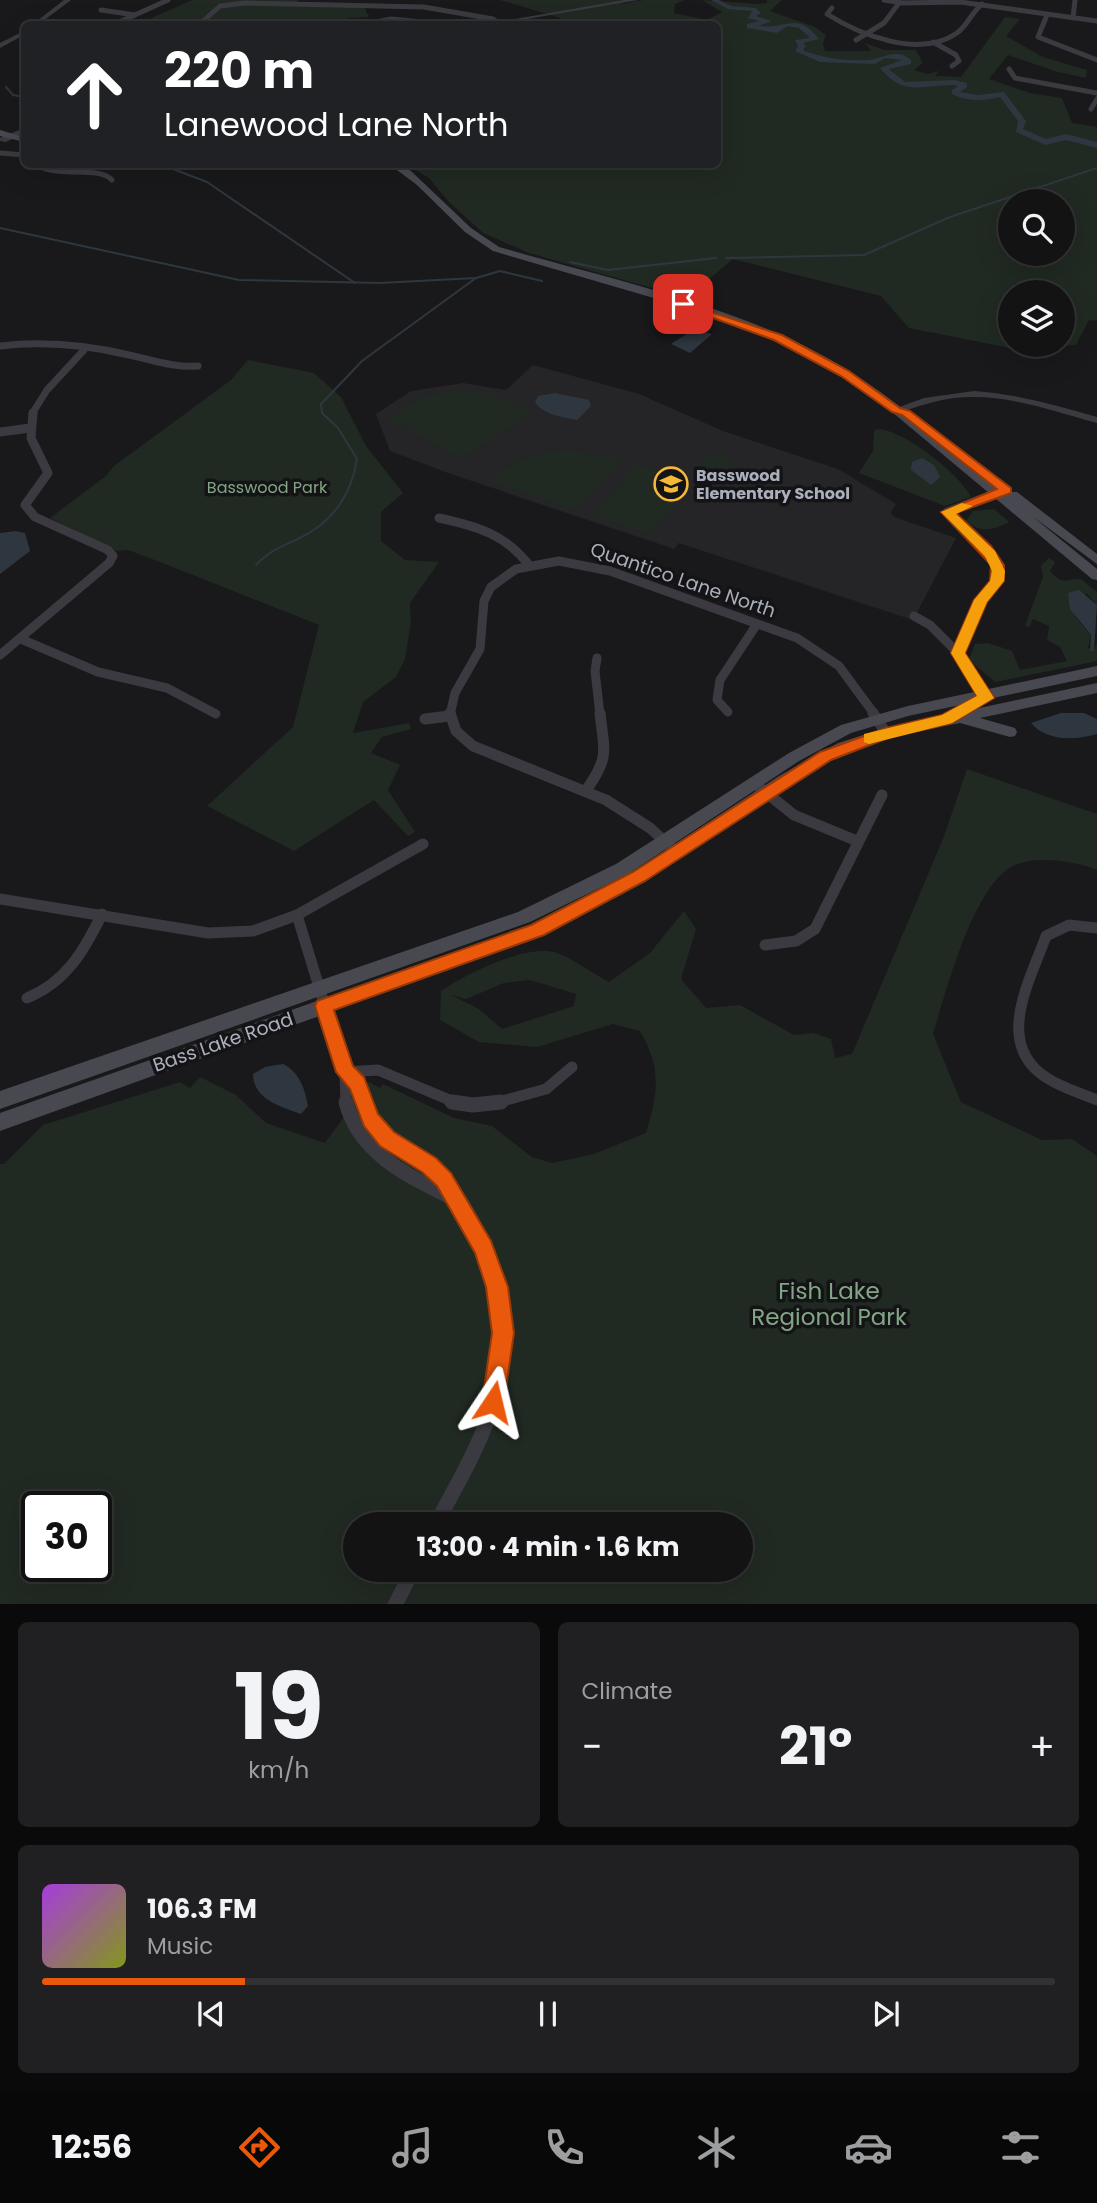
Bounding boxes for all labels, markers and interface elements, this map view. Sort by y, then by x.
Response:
text: 220 m [164,37,314,105]
icon: ahead [49,49,140,140]
text: Lanewood Lane North [164,102,509,147]
map controls [998,189,1075,357]
button: search [998,189,1075,266]
pin [653,274,713,334]
button: layers [998,280,1075,357]
icon: arrive [664,285,702,323]
place label: Basswood Elementary School [696,464,850,505]
school or university icon: Basswood Elementary School [652,465,690,503]
park label: Basswood Park [207,476,328,499]
street label: Quantico Lane North [587,536,779,624]
street label: Bass Lake Road [149,1005,297,1079]
park label: Fish Lake Regional Park [751,1275,907,1333]
position arrow [456,1365,530,1439]
speed limit sign: 30 [21,1491,112,1582]
text: 13:00 · 4 min · 1.6 km [416,1529,680,1565]
text: 19 [234,1643,324,1771]
text: Climate [582,1675,672,1707]
text: 21° [779,1710,852,1783]
text: − [582,1720,602,1773]
text: + [1029,1720,1055,1773]
text: km/h [248,1754,309,1786]
text: 106.3 FM [147,1891,257,1927]
text: Music [147,1930,213,1962]
icon: previous [192,1995,230,2033]
icon: pause [529,1995,567,2033]
icon: next [867,1995,905,2033]
icon: directions [235,2123,284,2172]
icon: music [388,2123,437,2172]
icon: phone [540,2123,589,2172]
icon: climate [692,2123,741,2172]
icon: car [844,2123,893,2172]
icon: filters [996,2123,1045,2172]
text: 12:56 [52,2124,132,2169]

